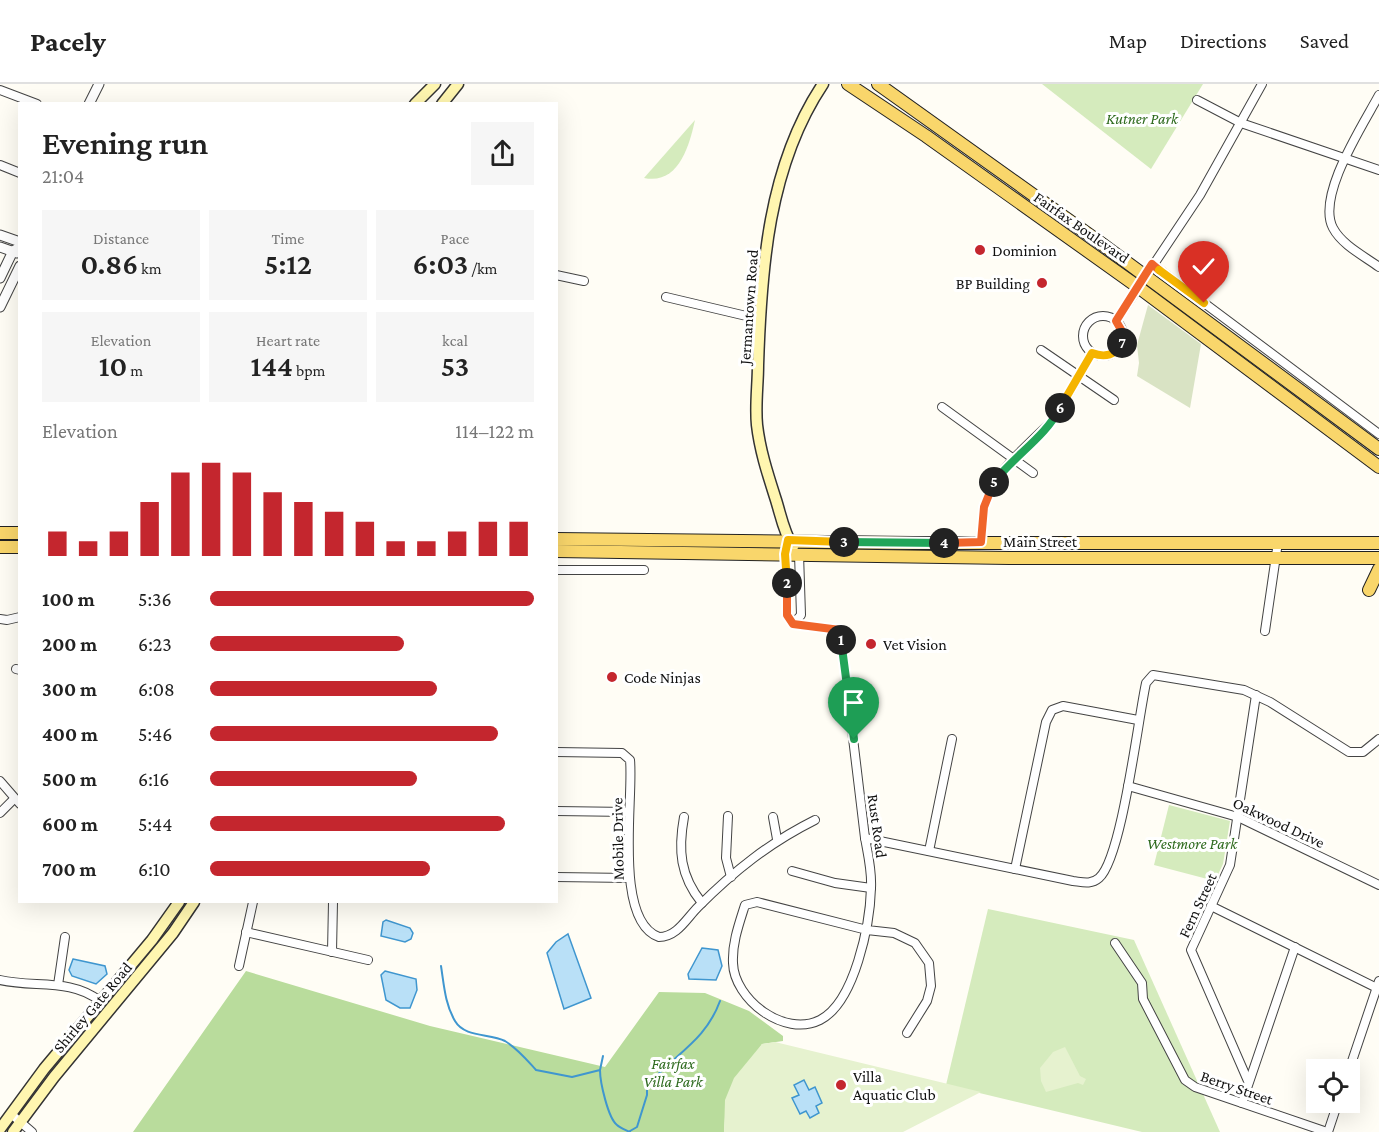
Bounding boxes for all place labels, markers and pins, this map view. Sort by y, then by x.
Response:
pin [1178,241,1229,303]
place label: Dominion [992,242,1057,259]
marker: Dominion [973,243,987,257]
place label: BP Building [956,275,1030,293]
marker: BP Building [1035,276,1049,290]
pin: 7 [1107,328,1137,358]
pin: 6 [1045,393,1075,423]
pin: 5 [979,467,1009,497]
pin: 3 [829,527,859,557]
pin: 4 [929,528,959,558]
pin: 2 [772,568,802,598]
pin: 1 [826,625,856,655]
place label: Vet Vision [883,636,947,653]
marker: Vet Vision [864,637,878,651]
place label: Code Ninjas [624,669,701,687]
marker: Code Ninjas [605,670,619,684]
pin [828,677,879,739]
place label: Villa Aquatic Club [853,1068,936,1104]
marker: Villa Aquatic Club [834,1078,848,1092]

